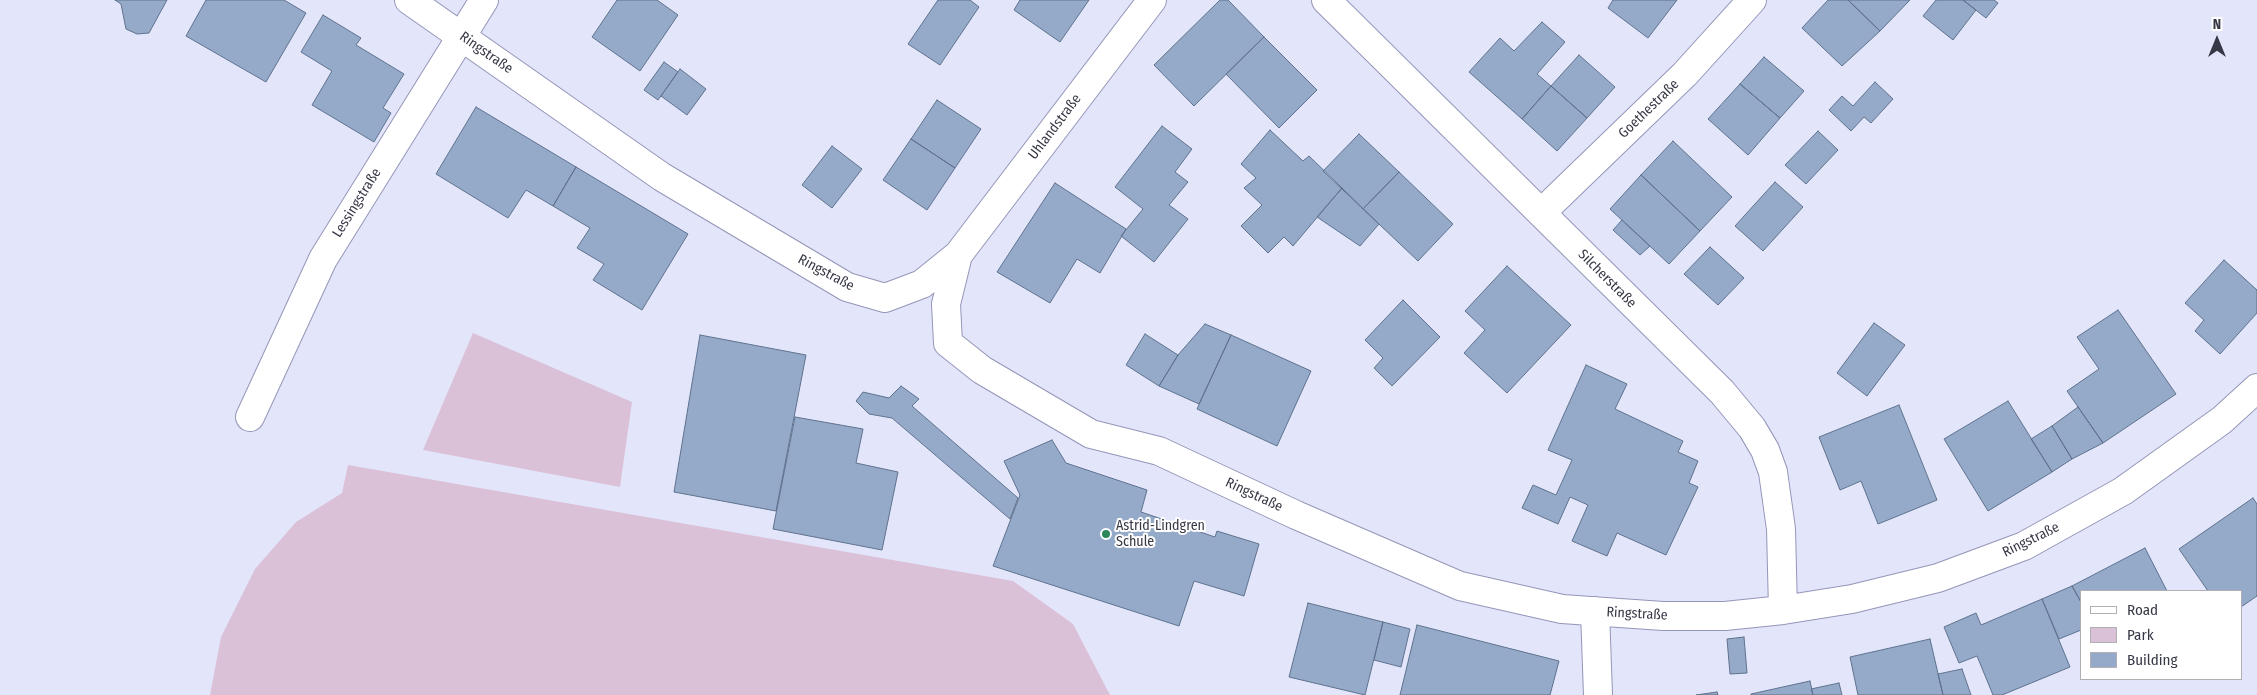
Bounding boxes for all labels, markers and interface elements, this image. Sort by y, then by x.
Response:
north arrow [2192,15,2242,65]
text: N [2213,16,2221,33]
street label: Ringstraße [456,29,516,77]
street label: Goethestraße [1615,76,1683,142]
street label: Uhlandstraße [1025,91,1085,163]
street label: Lessingstraße [329,165,385,241]
street label: Silcherstraße [1574,246,1640,312]
street label: Ringstraße [795,251,857,295]
street label: Ringstraße [1223,474,1285,516]
place label: Astrid-Lindgren Schule [1116,518,1205,550]
street label: Ringstraße [2000,519,2062,561]
marker: Astrid-Lindgren Schule [1100,528,1112,540]
legend [2080,590,2242,680]
text: Road [2127,601,2158,619]
street label: Ringstraße [1606,604,1668,624]
text: Park [2127,626,2154,644]
text: Building [2127,651,2178,669]

